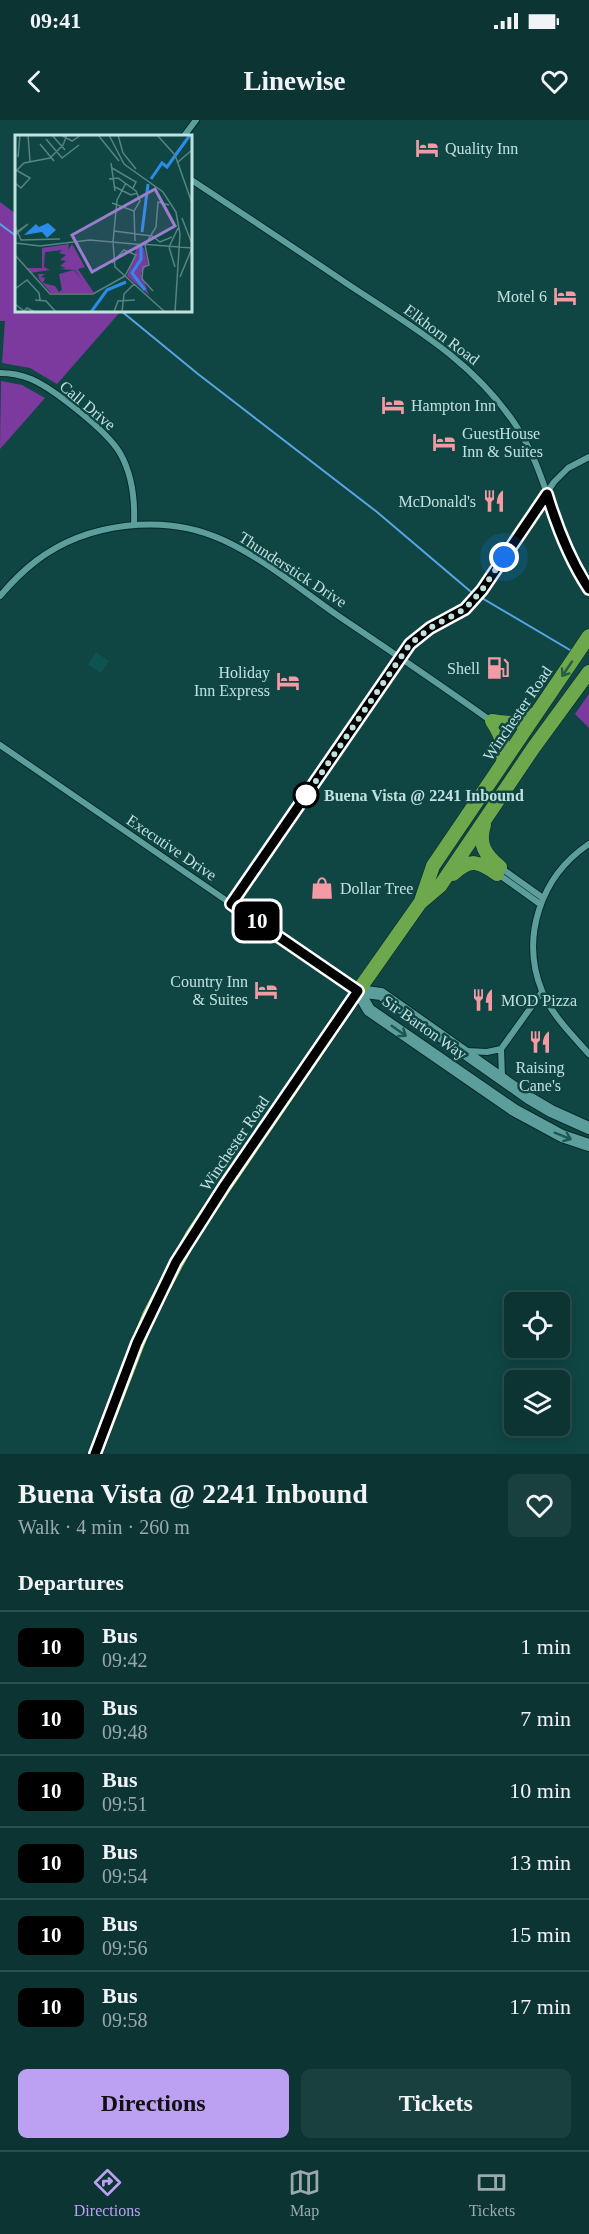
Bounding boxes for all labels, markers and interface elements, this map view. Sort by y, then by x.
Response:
text: 09:41 [30,8,81,33]
icon: back [18,65,51,98]
icon: heart [538,65,571,98]
text: Linewise [243,66,346,96]
inset map [15,135,192,312]
hotel icon: Quality Inn [414,135,440,161]
place label: Quality Inn [445,140,518,158]
hotel icon: Motel 6 [552,283,578,309]
place label: Motel 6 [497,288,547,305]
street label: Elkhorn Road [401,301,482,368]
street label: Call Drive [57,377,119,433]
hotel icon: Hampton Inn [380,392,406,418]
place label: Hampton Inn [411,397,496,415]
place label: GuestHouse Inn & Suites [462,425,543,460]
hotel icon: GuestHouse Inn & Suites [431,429,457,455]
restaurant icon: McDonald's [481,488,507,514]
place label: McDonald's [398,493,476,510]
street label: Thunderstick Drive [236,528,350,611]
your location [489,542,519,572]
fuel station icon: Shell [485,655,511,681]
place label: Shell [447,660,481,677]
one-way arrow [561,660,573,677]
street label: Winchester Road [480,663,555,764]
place label: Holiday Inn Express [194,664,270,700]
hotel icon: Holiday Inn Express [275,668,301,694]
marker: Buena Vista @ 2241 Inbound [293,782,319,808]
place label: Buena Vista @ 2241 Inbound [324,787,524,805]
street label: Executive Drive [124,811,220,884]
shop icon: Dollar Tree [309,875,335,901]
place label: Dollar Tree [340,880,413,897]
line badge: 10 [230,902,284,940]
text: 10 [247,909,268,933]
place label: Country Inn & Suites [170,973,248,1008]
hotel icon: Country Inn & Suites [253,977,279,1003]
restaurant icon: MOD Pizza [470,987,496,1013]
street label: Sir Barton Way [379,992,470,1064]
place label: MOD Pizza [501,992,577,1009]
one-way arrow [391,1025,407,1037]
restaurant icon: Raising Cane's [527,1029,553,1055]
place label: Raising Cane's [516,1059,564,1094]
street label: Winchester Road [197,1093,272,1194]
one-way arrow [554,1131,572,1142]
map controls [504,1292,570,1436]
button: locate [504,1292,570,1358]
button: layers [504,1370,570,1436]
button: heart [508,1474,571,1537]
text: Buena Vista @ 2241 Inbound [18,1478,368,1509]
text: Walk · 4 min · 260 m [18,1516,190,1538]
text: Departures [18,1570,124,1595]
text: Bus [102,1623,137,1648]
text: 1 min [520,1634,571,1659]
text: 10 [41,1635,62,1659]
text: 09:42 [102,1649,148,1671]
text: Bus [102,1695,137,1720]
text: 7 min [520,1706,571,1731]
text: 10 [41,1707,62,1731]
text: 09:48 [102,1721,148,1743]
text: Bus [102,1767,137,1792]
text: 10 min [509,1778,571,1803]
text: 10 [41,1779,62,1803]
text: 09:51 [102,1793,148,1815]
text: Bus [102,1839,137,1864]
text: 13 min [509,1850,571,1875]
text: 10 [41,1851,62,1875]
text: 09:54 [102,1865,148,1887]
text: Bus [102,1911,137,1936]
text: 15 min [509,1922,571,1947]
text: 10 [41,1923,62,1947]
text: 09:56 [102,1937,148,1959]
text: Bus [102,1983,137,2008]
text: 17 min [509,1994,571,2019]
text: 10 [41,1995,62,2019]
text: 09:58 [102,2009,148,2031]
button: Directions [18,2069,289,2138]
button: Tickets [301,2069,571,2138]
tab: Directions [74,2166,140,2220]
tab: Map [288,2166,321,2220]
tab: Tickets [469,2166,515,2220]

